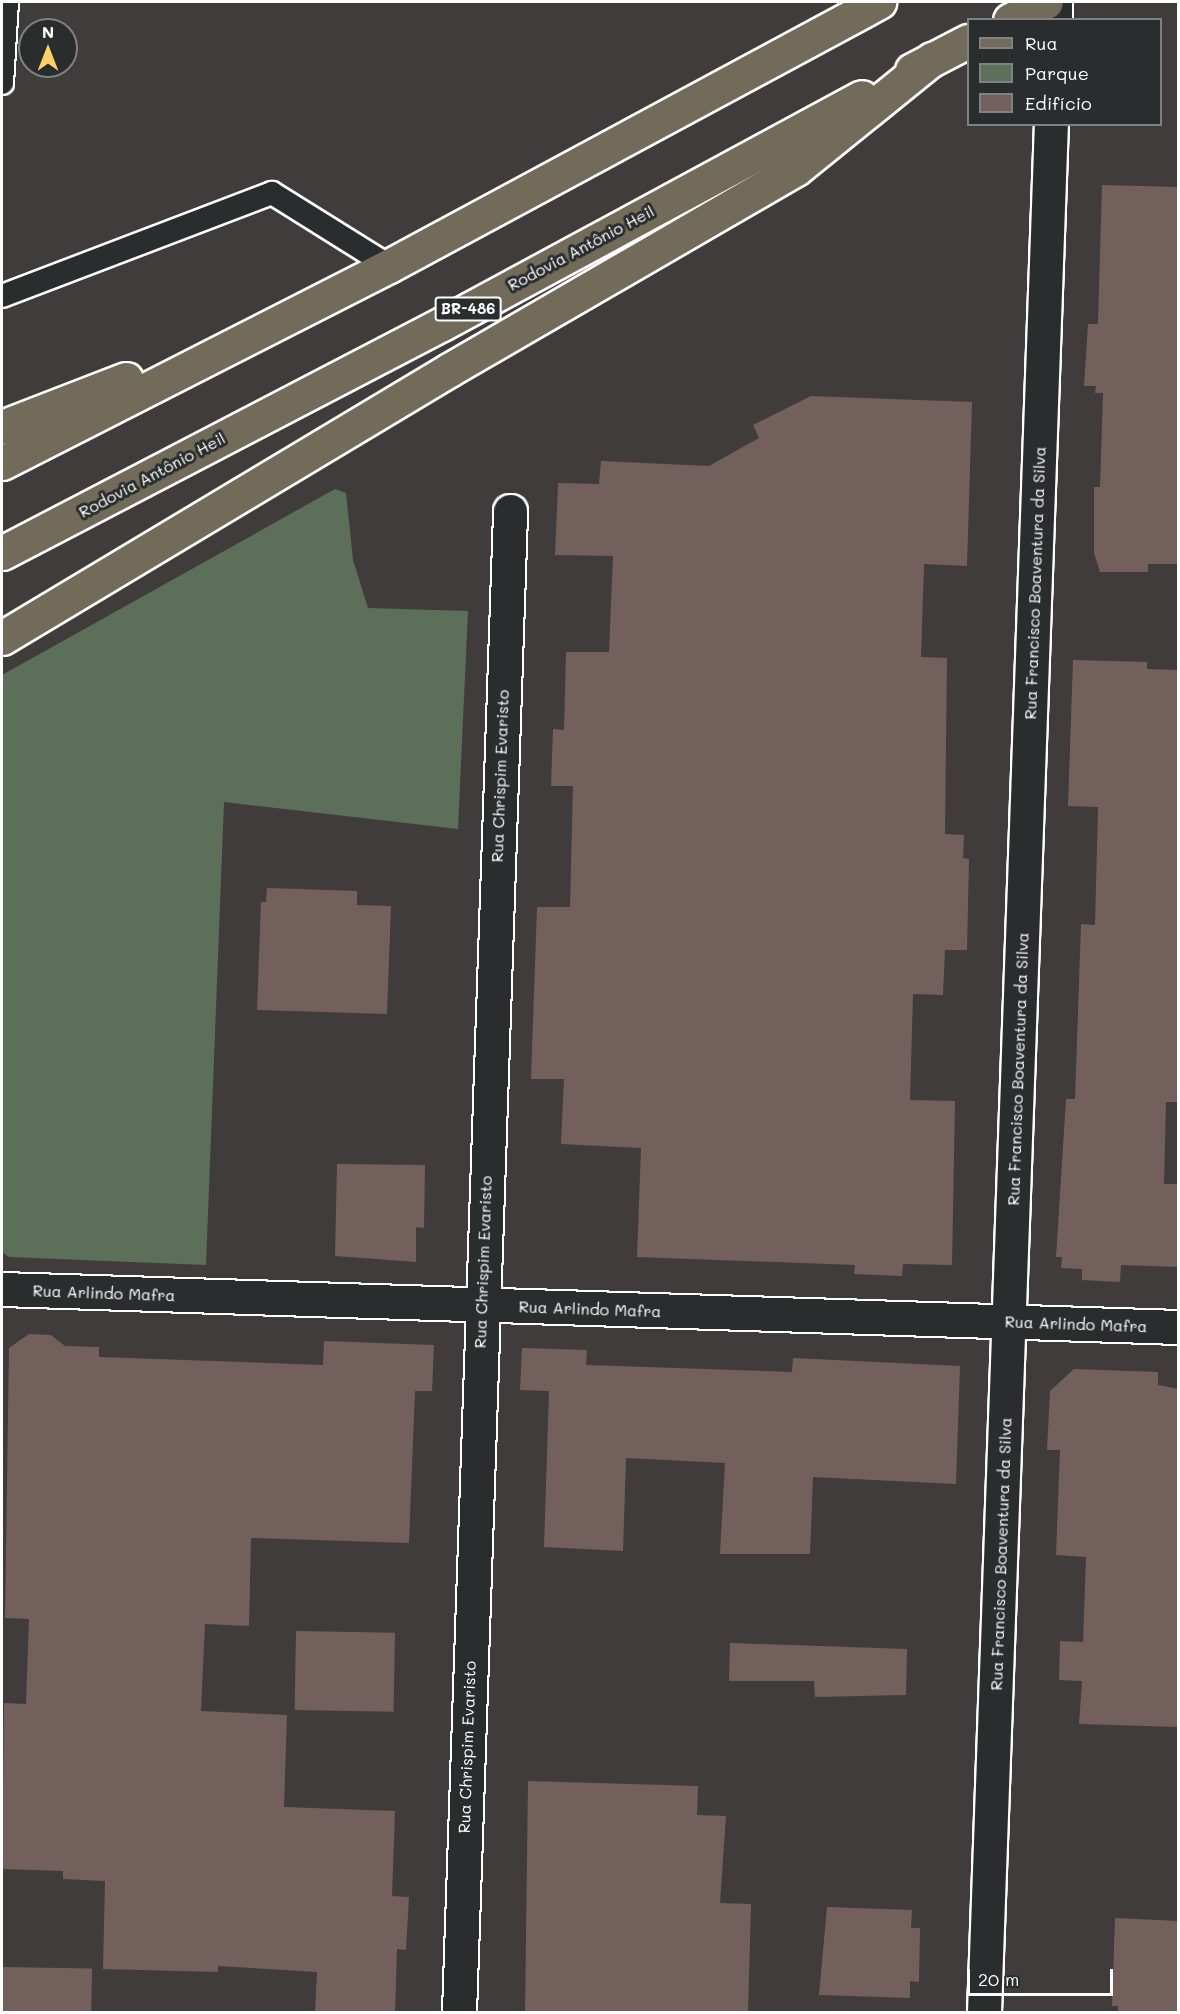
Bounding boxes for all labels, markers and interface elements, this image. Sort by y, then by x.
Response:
north arrow [18,18,78,78]
legend [967,18,1162,126]
text: N [42,21,54,42]
text: Rua [1025,31,1058,55]
text: Parque [1025,61,1089,85]
text: Edifício [1025,91,1092,115]
street label: Rodovia Antônio Heil [505,201,657,295]
road number: BR-486 [434,297,502,321]
street label: Rodovia Antônio Heil [76,428,228,522]
street label: Rua Francisco Boaventura da Silva [1021,446,1049,720]
street label: Rua Chrispim Evaristo [487,689,513,863]
street label: Rua Francisco Boaventura da Silva [1004,932,1032,1206]
street label: Rua Chrispim Evaristo [470,1175,496,1349]
street label: Rua Arlindo Mafra [32,1281,176,1305]
street label: Rua Arlindo Mafra [518,1297,662,1321]
street label: Rua Arlindo Mafra [1004,1312,1148,1336]
street label: Rua Francisco Boaventura da Silva [987,1417,1015,1691]
street label: Rua Chrispim Evaristo [454,1660,480,1834]
scale bar [970,1957,1116,1995]
text: 20 m [978,1967,1019,1991]

